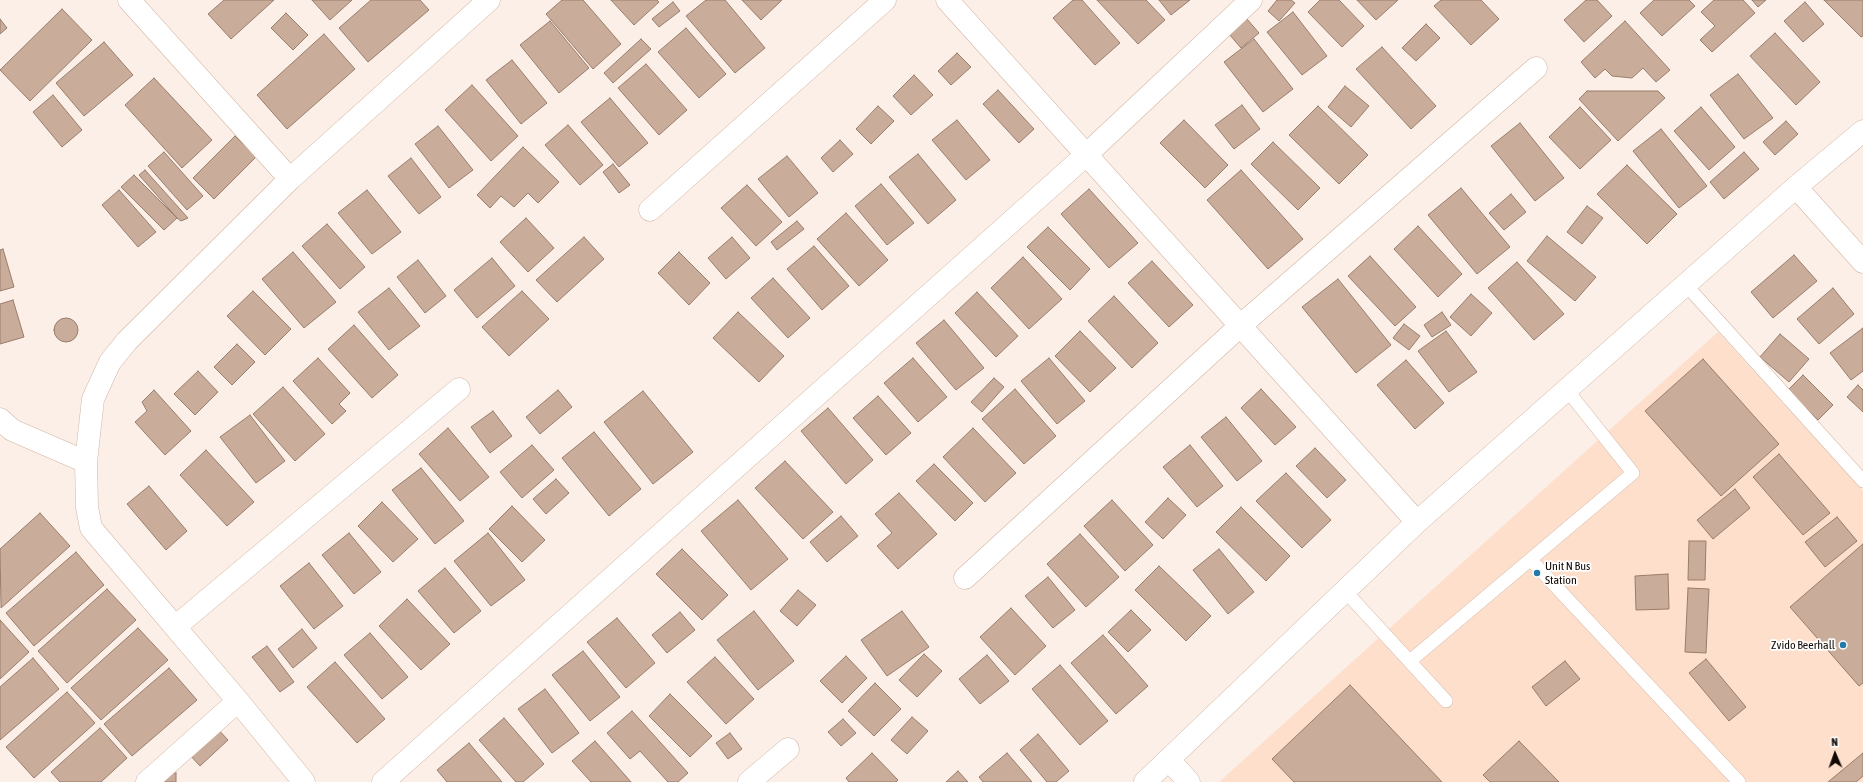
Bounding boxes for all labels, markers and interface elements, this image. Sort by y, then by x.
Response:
place label: Unit N Bus Station [1545,559,1590,587]
marker: Unit N Bus Station [1532,568,1542,578]
place label: Zvido Beerhall [1771,638,1835,652]
marker: Zvido Beerhall [1838,640,1848,650]
north arrow [1815,734,1855,774]
text: N [1831,736,1838,748]

